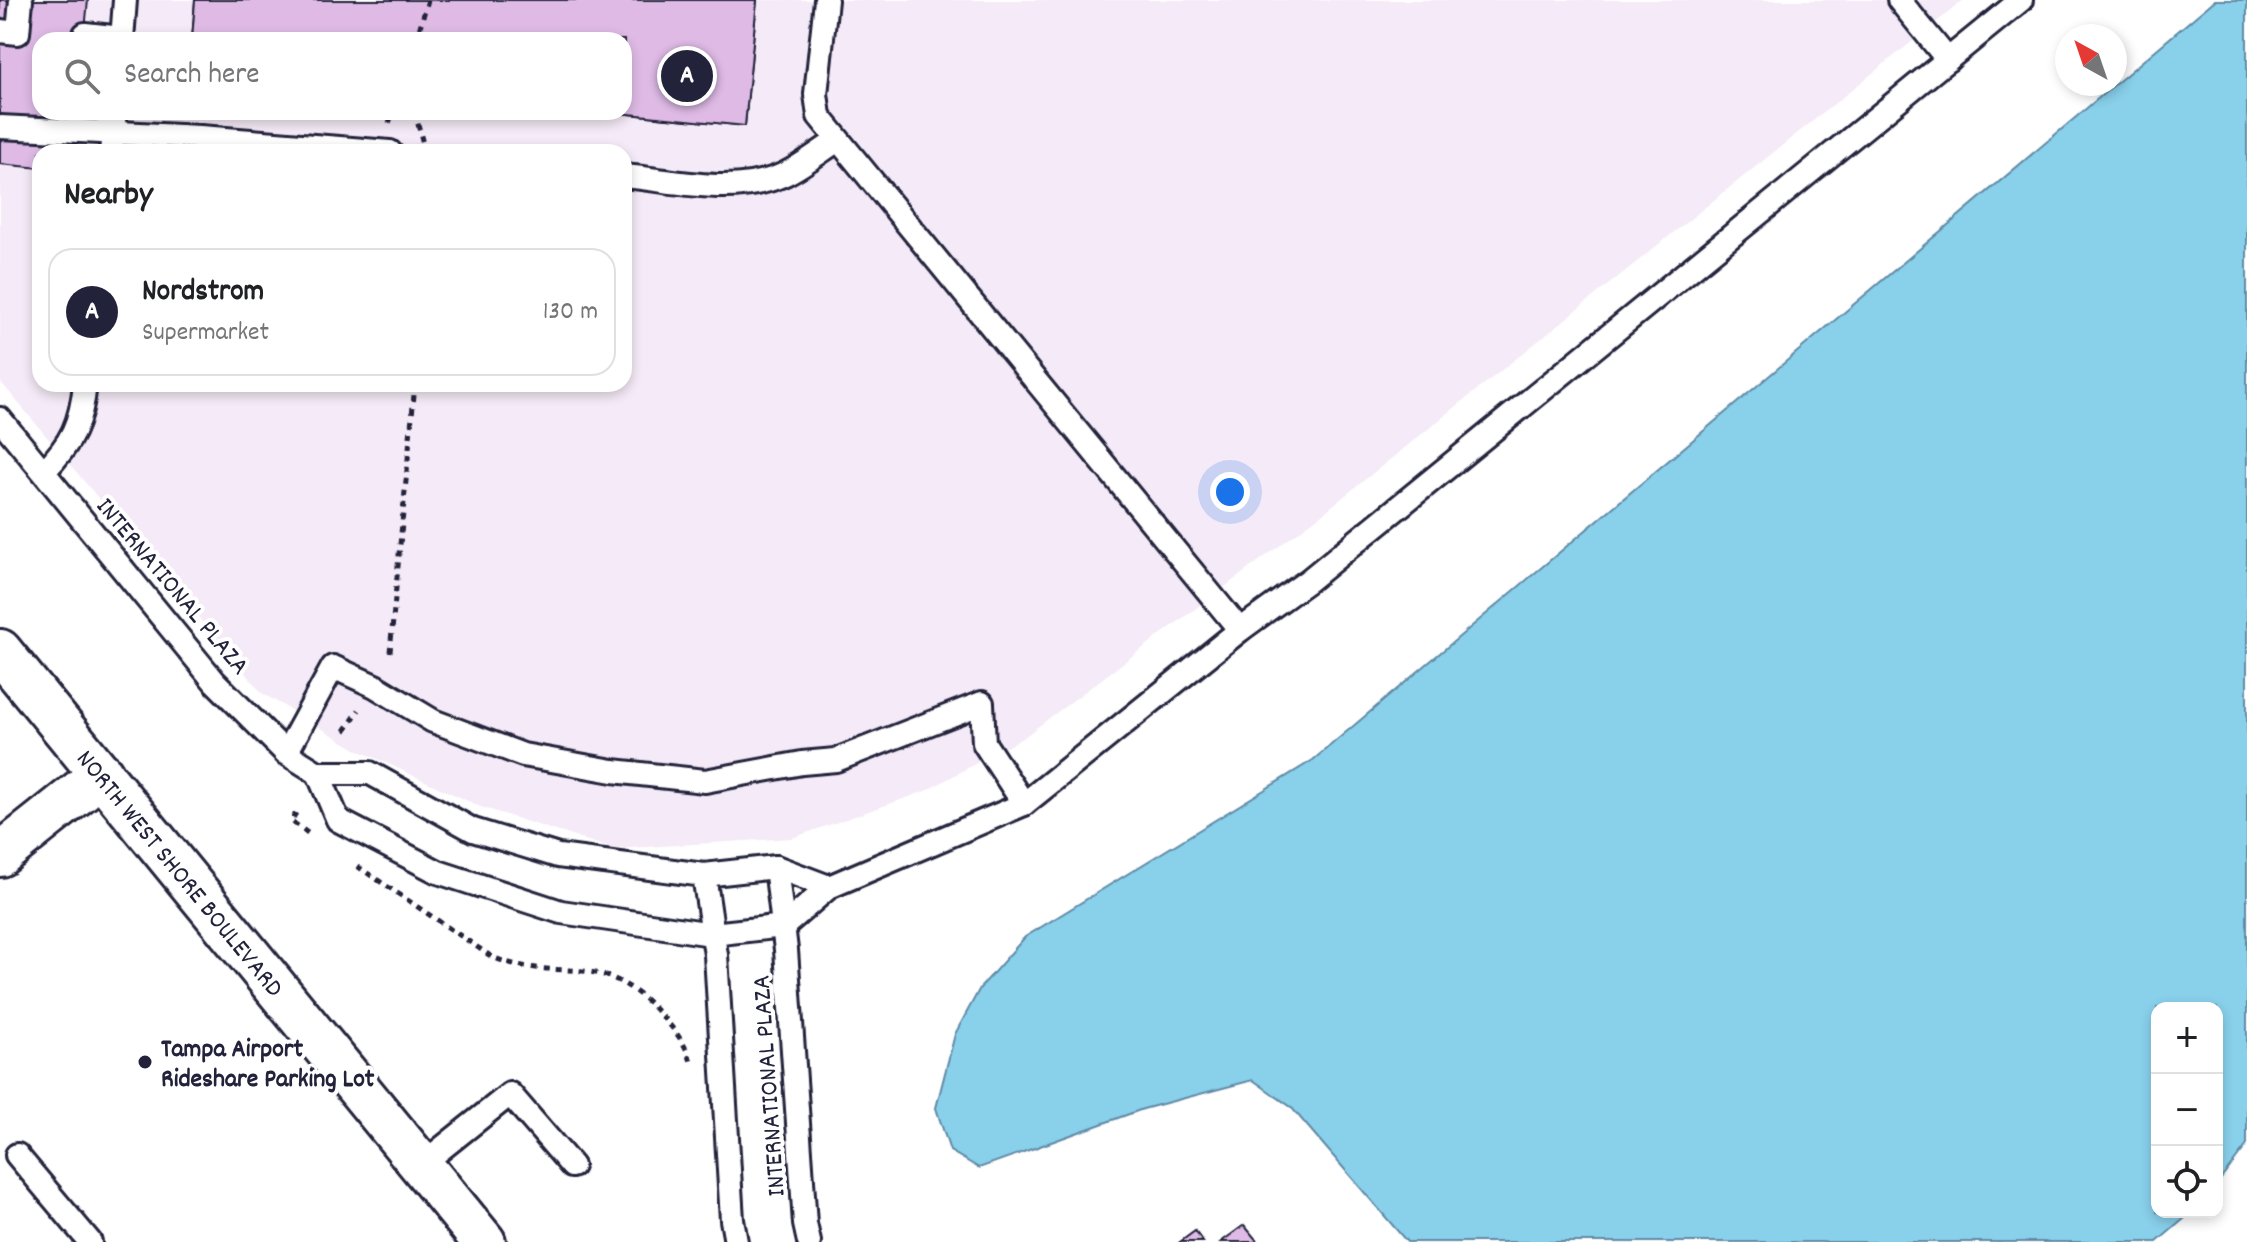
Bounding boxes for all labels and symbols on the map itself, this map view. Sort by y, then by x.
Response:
north arrow [2055,24,2127,96]
pin: A [661,46,713,106]
your location [1210,472,1250,512]
street label: INTERNATIONAL PLAZA [86,490,257,684]
street label: NORTH WEST SHORE BOULEVARD [66,743,291,1006]
street label: INTERNATIONAL PLAZA [744,974,797,1198]
place label: Tampa Airport Rideshare Parking Lot [161,1032,375,1099]
marker: Tampa Airport Rideshare Parking Lot [136,1053,154,1071]

